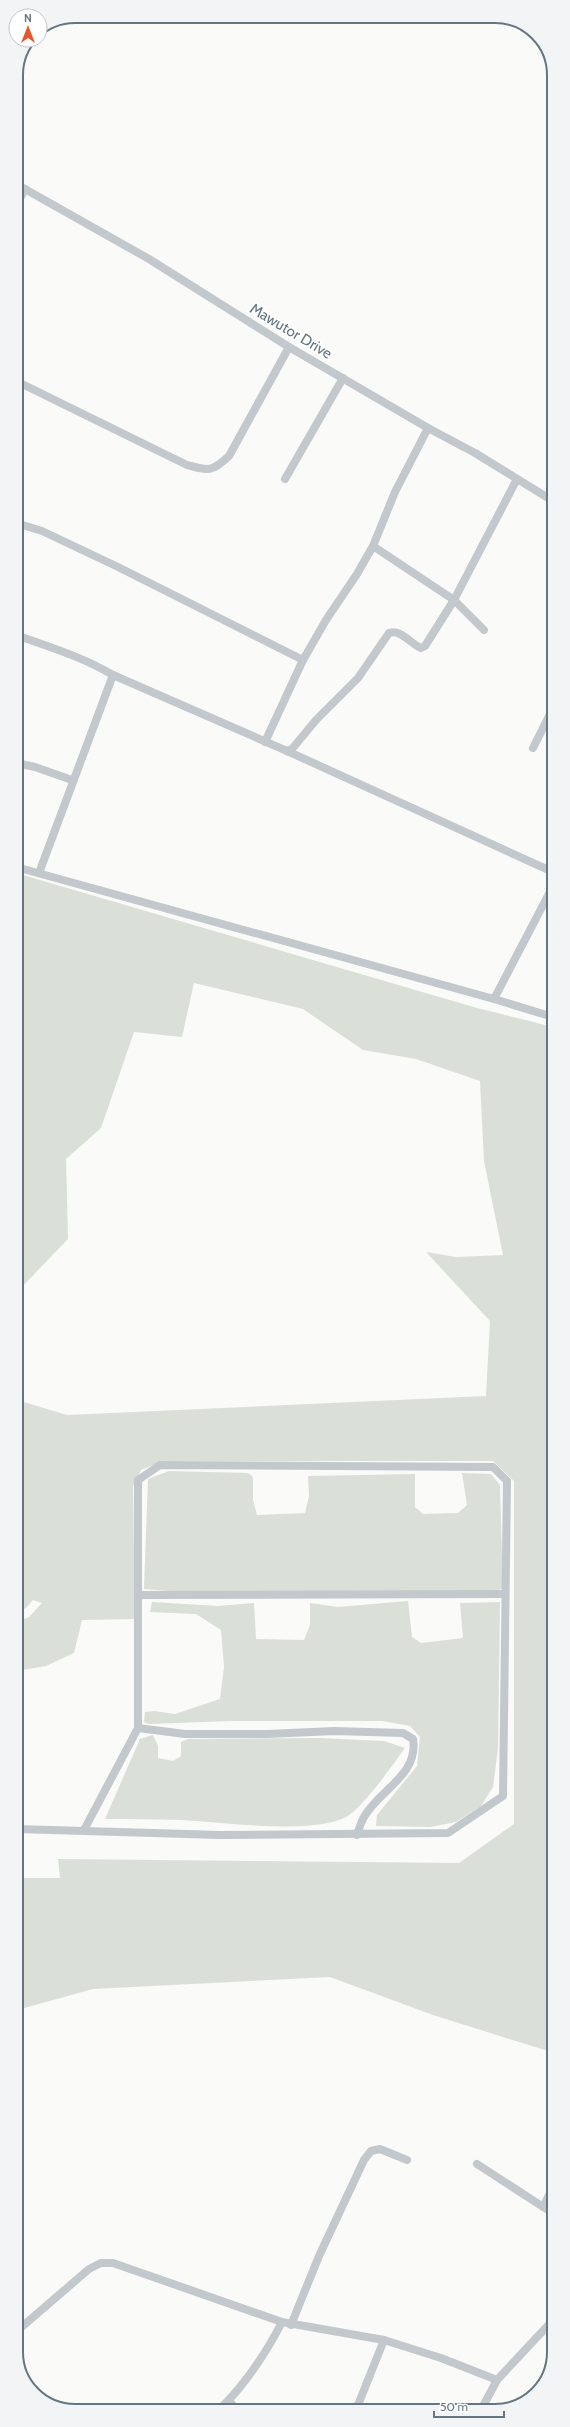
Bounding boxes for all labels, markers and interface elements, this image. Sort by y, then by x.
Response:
north arrow [8,8,48,48]
text: N [24,11,32,25]
street label: Mawutor Drive [247,299,336,363]
scale bar [434,2393,504,2419]
text: 50 m [440,2399,468,2414]

